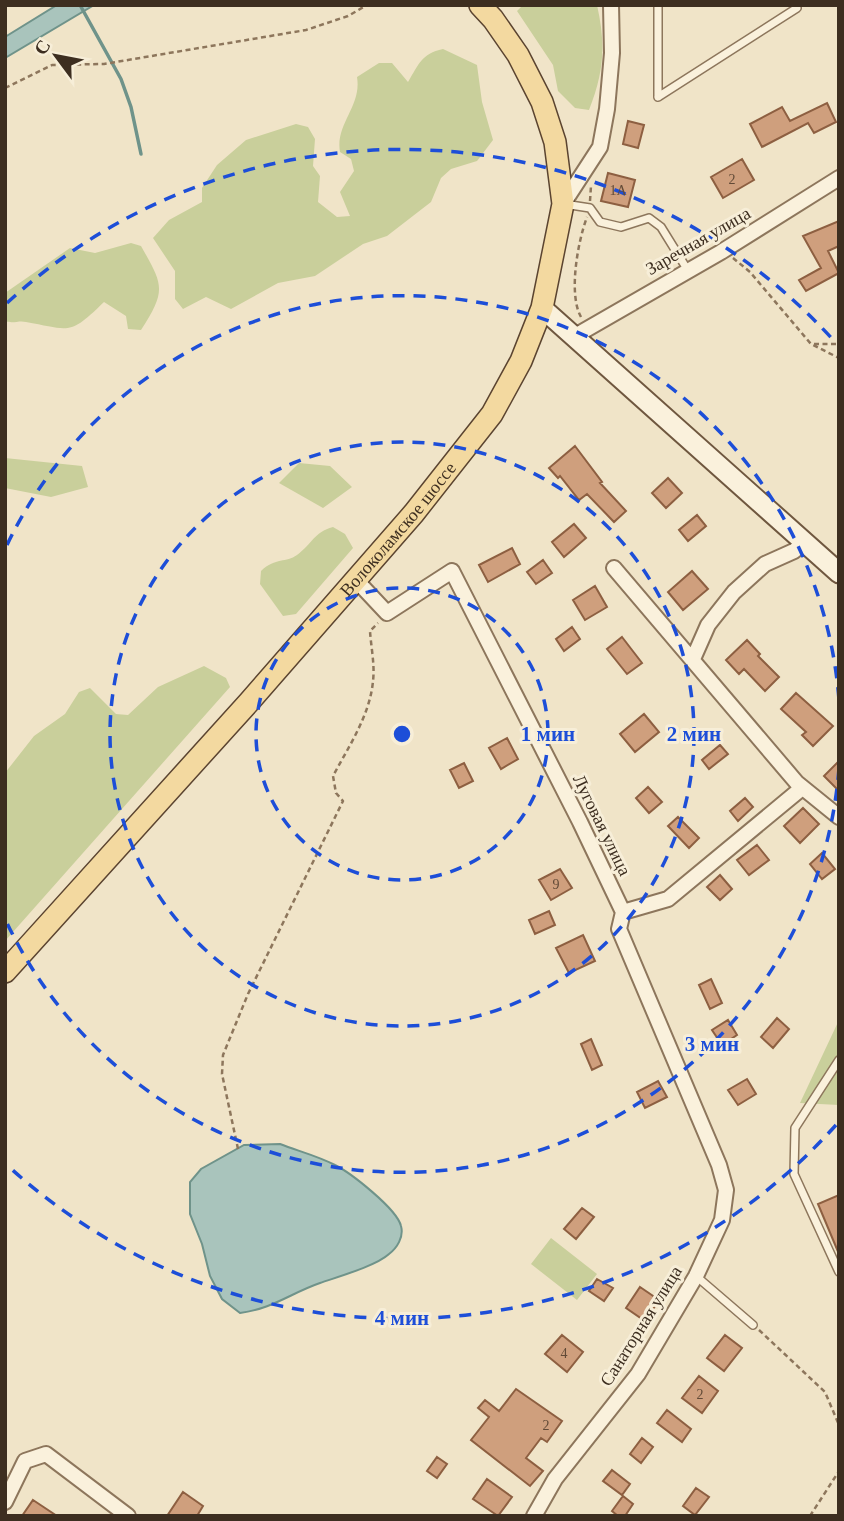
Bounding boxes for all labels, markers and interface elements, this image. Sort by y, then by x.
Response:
north arrow [21,21,91,91]
text: С [29,36,55,59]
house number: 2 [729,172,736,187]
house number: 1А [609,183,627,198]
street label: Заречная улица [642,203,754,279]
street label: Волоколамское шоссе [336,458,460,600]
centre of rings [390,722,414,746]
text: 1 мин [521,722,575,746]
text: 2 мин [667,722,721,746]
street label: Луговая улица [569,771,635,879]
house number: 9 [553,877,560,892]
text: 3 мин [685,1032,739,1056]
street label: Санаторная улица [596,1262,686,1390]
text: 4 мин [375,1306,429,1330]
house number: 4 [561,1346,568,1361]
house number: 2 [697,1387,704,1402]
house number: 2 [543,1418,550,1433]

